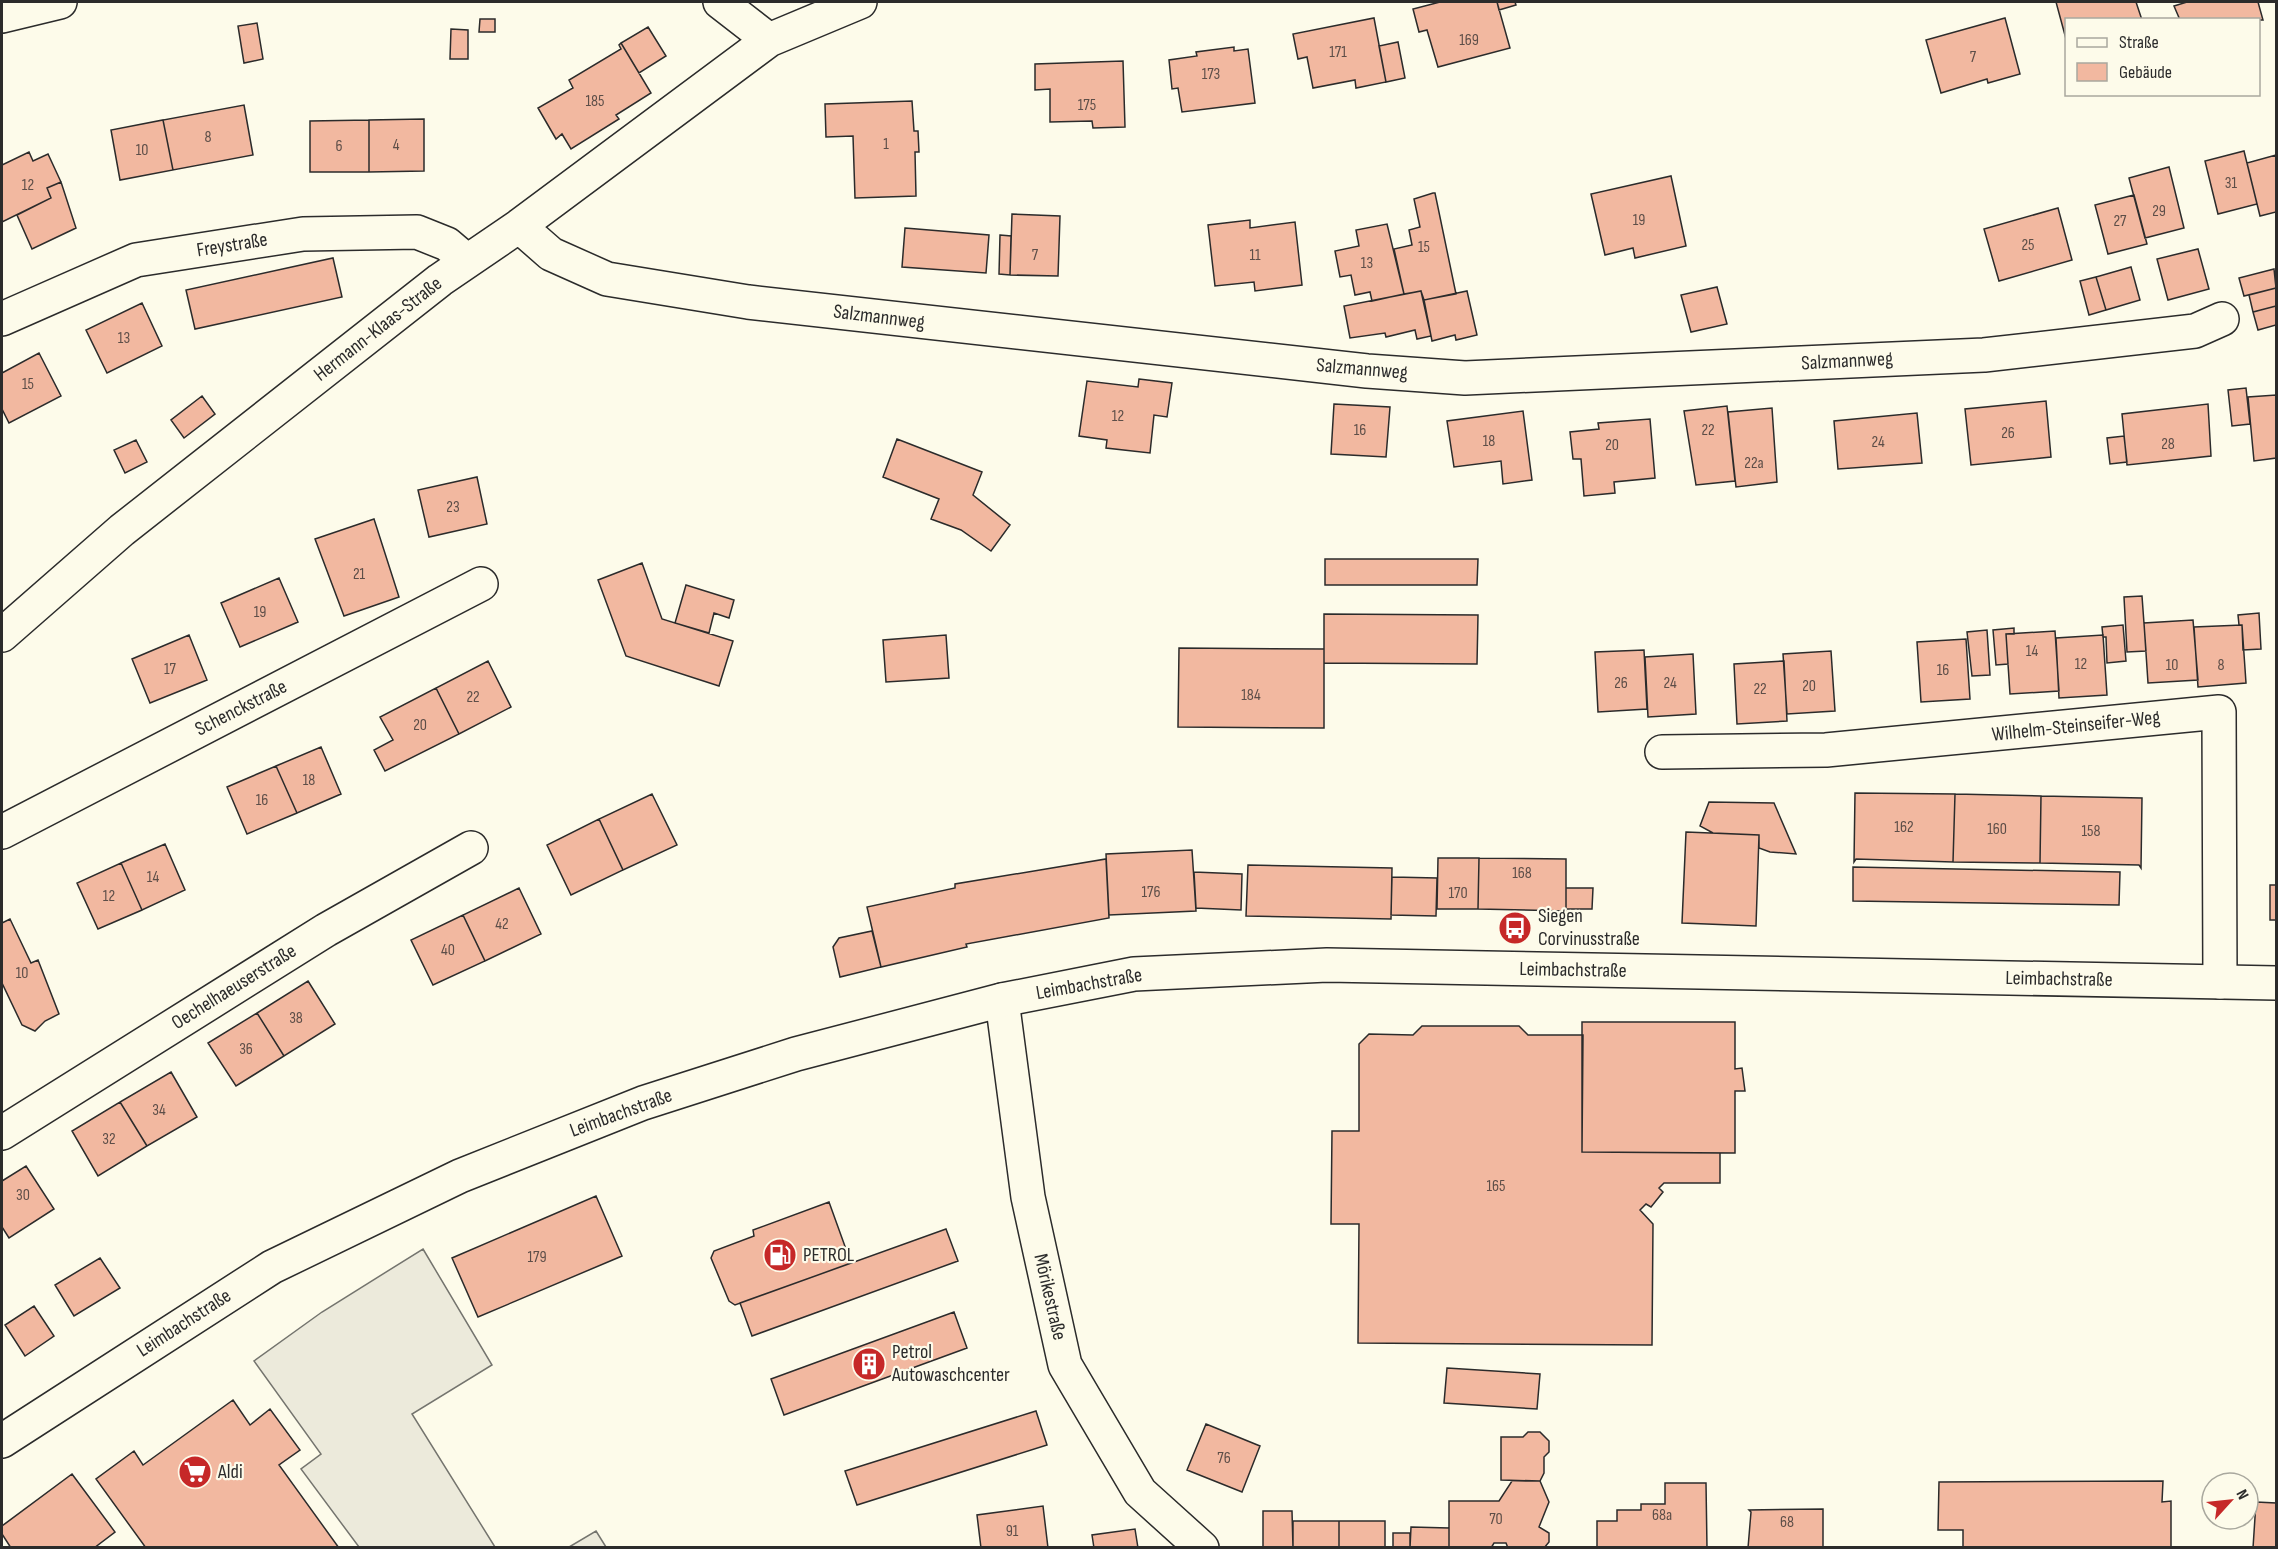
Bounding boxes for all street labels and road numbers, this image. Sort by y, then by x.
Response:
street label: Freystraße [195,228,269,262]
street label: Hermann-Klaas-Straße [309,272,447,386]
street label: Salzmannweg [832,299,926,335]
street label: Salzmannweg [1800,347,1894,375]
street label: Salzmannweg [1315,353,1409,385]
street label: Schenckstraße [191,675,291,741]
street label: Wilhelm-Steinseifer-Weg [1991,705,2161,747]
street label: Oechelhaeuserstraße [167,939,301,1035]
street label: Leimbachstraße [1519,957,1627,983]
street label: Leimbachstraße [1034,963,1144,1005]
street label: Leimbachstraße [2005,966,2113,992]
street label: Leimbachstraße [567,1083,675,1143]
street label: Mörikestraße [1028,1252,1072,1342]
street label: Leimbachstraße [133,1284,235,1362]

